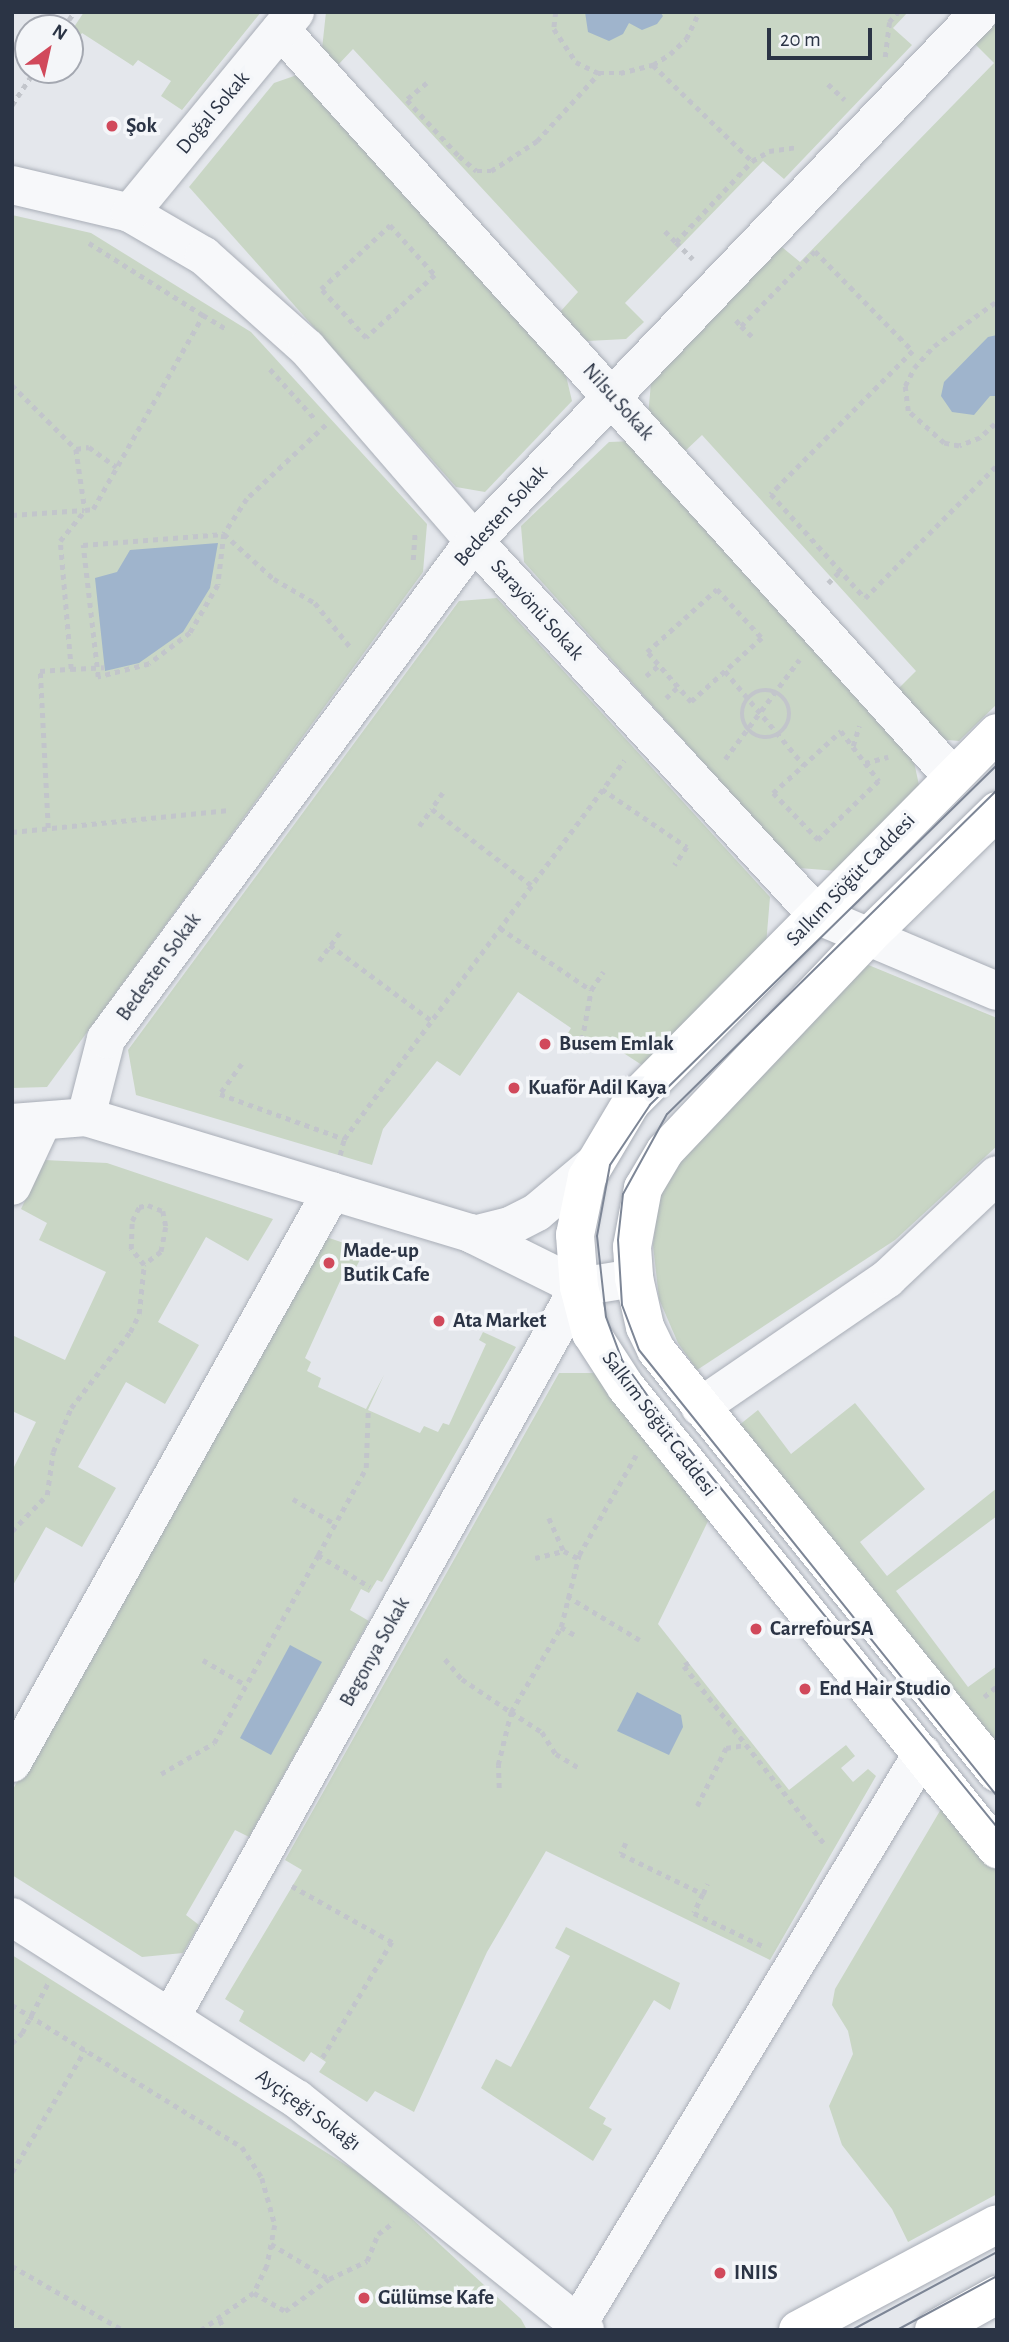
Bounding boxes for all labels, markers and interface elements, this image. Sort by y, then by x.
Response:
north arrow [14,14,84,84]
scale bar [771,14,876,58]
text: N [49,21,70,44]
text: 20 m [780,29,821,50]
street label: Doğal Sokak [171,66,255,160]
place label: Şok [126,113,157,139]
marker: Şok [104,118,120,134]
street label: Nilsu Sokak [577,358,659,446]
street label: Bedesten Sokak [449,460,553,572]
street label: Sarayönü Sokak [485,554,589,666]
street label: Salkım Söğüt Caddesi [781,808,921,952]
street label: Bedesten Sokak [111,908,207,1026]
place label: Busem Emlak [559,1031,674,1057]
marker: Busem Emlak [537,1036,553,1052]
place label: Kuaför Adil Kaya [528,1075,667,1101]
marker: Kuaför Adil Kaya [506,1080,522,1096]
place label: Made-up Butik Cafe [343,1238,430,1288]
marker: Made-up Butik Cafe [321,1255,337,1271]
place label: Ata Market [453,1308,546,1334]
marker: Ata Market [431,1313,447,1329]
street label: Salkım Söğüt Caddesi [596,1346,722,1502]
street label: Begonya Sokak [335,1593,415,1711]
place label: CarrefourSA [770,1616,874,1642]
marker: CarrefourSA [748,1621,764,1637]
place label: End Hair Studio [819,1676,951,1702]
marker: End Hair Studio [797,1681,813,1697]
street label: Ayçiçeği Sokağı [250,2063,366,2157]
place label: INIIS [734,2260,778,2286]
marker: INIIS [712,2265,728,2281]
place label: Gülümse Kafe [378,2285,494,2311]
marker: Gülümse Kafe [356,2290,372,2306]

